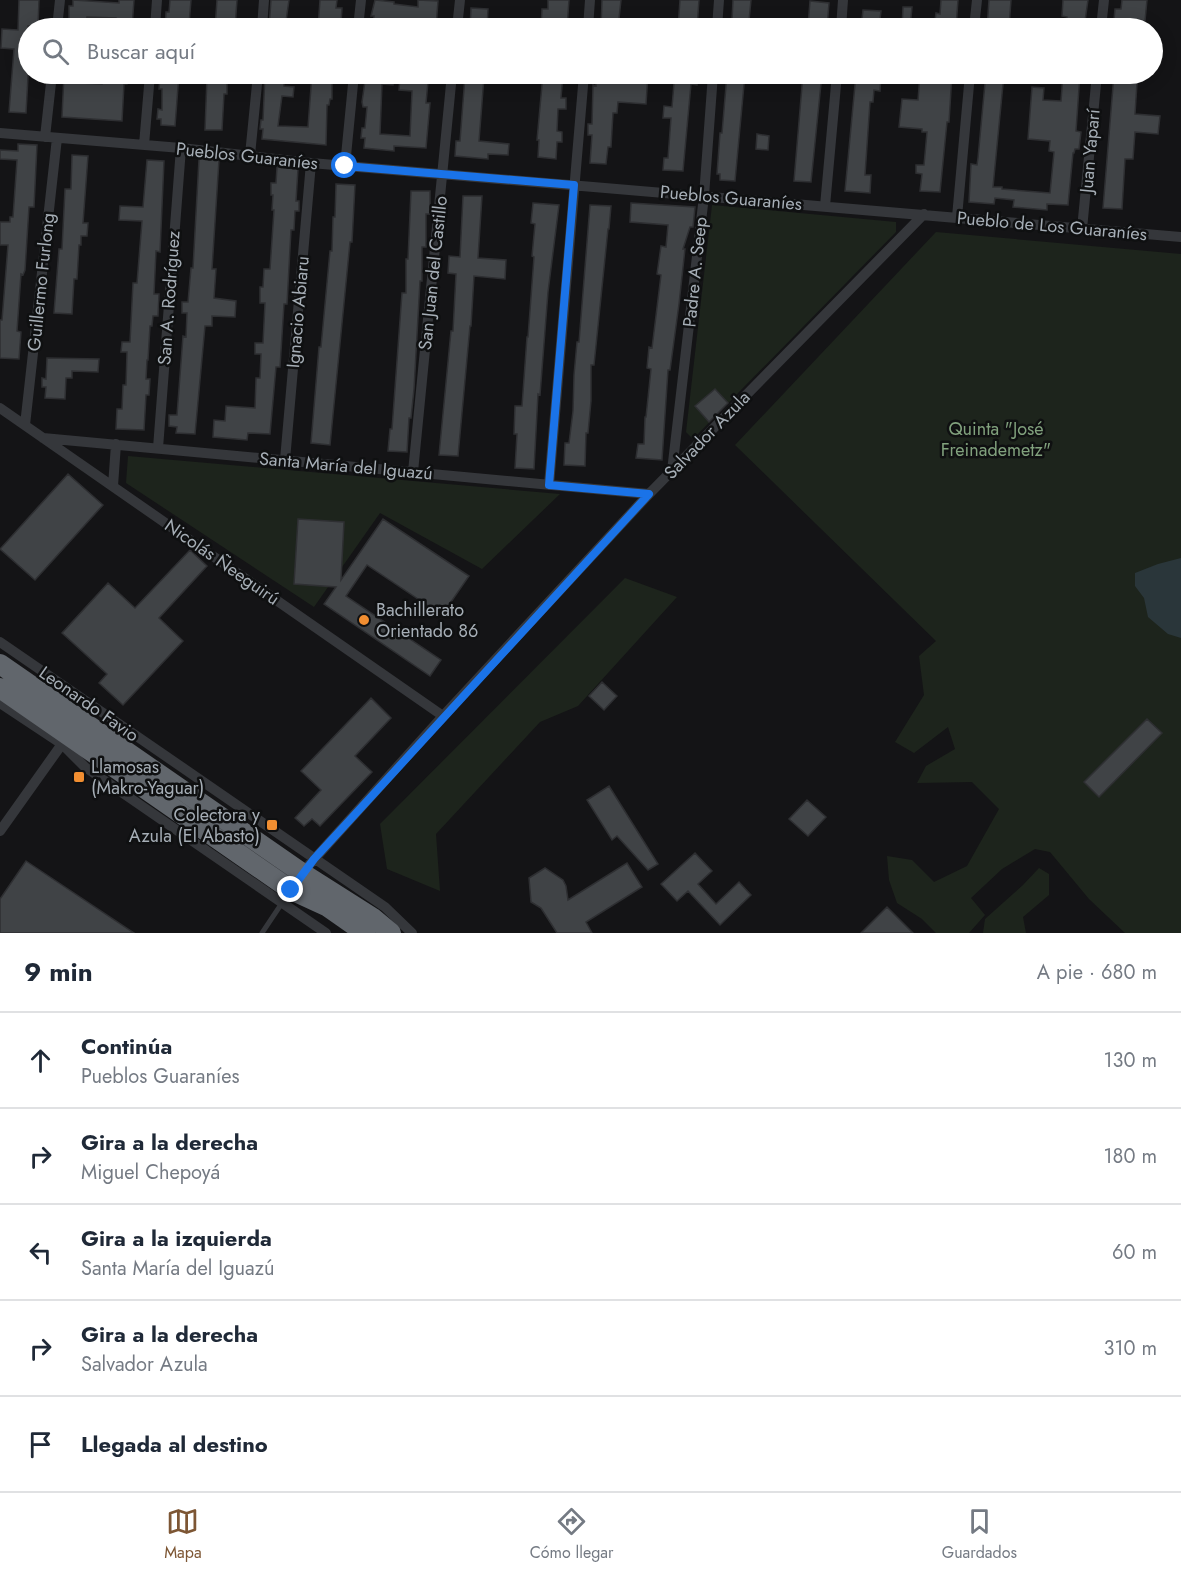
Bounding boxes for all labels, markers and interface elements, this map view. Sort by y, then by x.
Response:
search box [18,18,1163,84]
icon: search [39,35,72,68]
text: Buscar aquí [87,35,195,67]
street label: Juan Yaparí [1073,107,1107,196]
street label: Pueblos Guaraníes [175,136,319,176]
route start [331,152,357,178]
street label: Pueblos Guaraníes [659,179,803,217]
street label: San Juan del Castillo [412,194,454,351]
street label: Pueblo de Los Guaraníes [956,205,1148,247]
street label: Guillermo Furlong [21,212,61,352]
street label: Padre A. Seep [676,216,714,328]
street label: San A. Rodríguez [151,229,187,366]
street label: Ignacio Abiaru [280,255,316,369]
street label: Salvador Azula [658,385,756,485]
park label: Quinta "José Freinademetz" [941,416,1051,463]
street label: Santa María del Iguazú [258,445,434,487]
street label: Nicolás Ñeeguirú [159,513,285,611]
place label: Bachillerato Orientado 86 [376,597,478,644]
marker: Bachillerato Orientado 86 [357,613,371,627]
street label: Leonardo Favio [34,660,144,748]
place label: Llamosas (Makro-Yaguar) [91,754,204,801]
marker: Llamosas (Makro-Yaguar) [72,770,86,784]
place label: Colectora y Azula (El Abasto) [129,802,260,849]
marker: Colectora y Azula (El Abasto) [265,818,279,832]
route end [277,876,303,902]
text: 9 min [24,953,93,991]
text: A pie · 680 m [1037,958,1157,987]
text: Continúa [81,1030,172,1062]
icon: ahead [24,1044,57,1077]
text: 130 m [1103,1046,1157,1075]
text: Pueblos Guaraníes [81,1062,240,1091]
text: Gira a la derecha [81,1126,258,1158]
icon: right [24,1140,57,1173]
text: 180 m [1103,1142,1157,1171]
text: Miguel Chepoyá [81,1158,220,1187]
text: Gira a la izquierda [81,1222,272,1254]
icon: left [24,1236,57,1269]
text: 60 m [1112,1238,1157,1267]
text: Santa María del Iguazú [81,1254,274,1283]
text: Gira a la derecha [81,1318,258,1350]
icon: right [24,1332,57,1365]
text: 310 m [1103,1334,1157,1363]
text: Salvador Azula [81,1350,208,1379]
icon: arrive [24,1428,57,1461]
text: Llegada al destino [81,1428,268,1460]
tab: Mapa [164,1505,202,1564]
tab: Cómo llegar [530,1505,613,1564]
tab: Guardados [942,1505,1017,1564]

